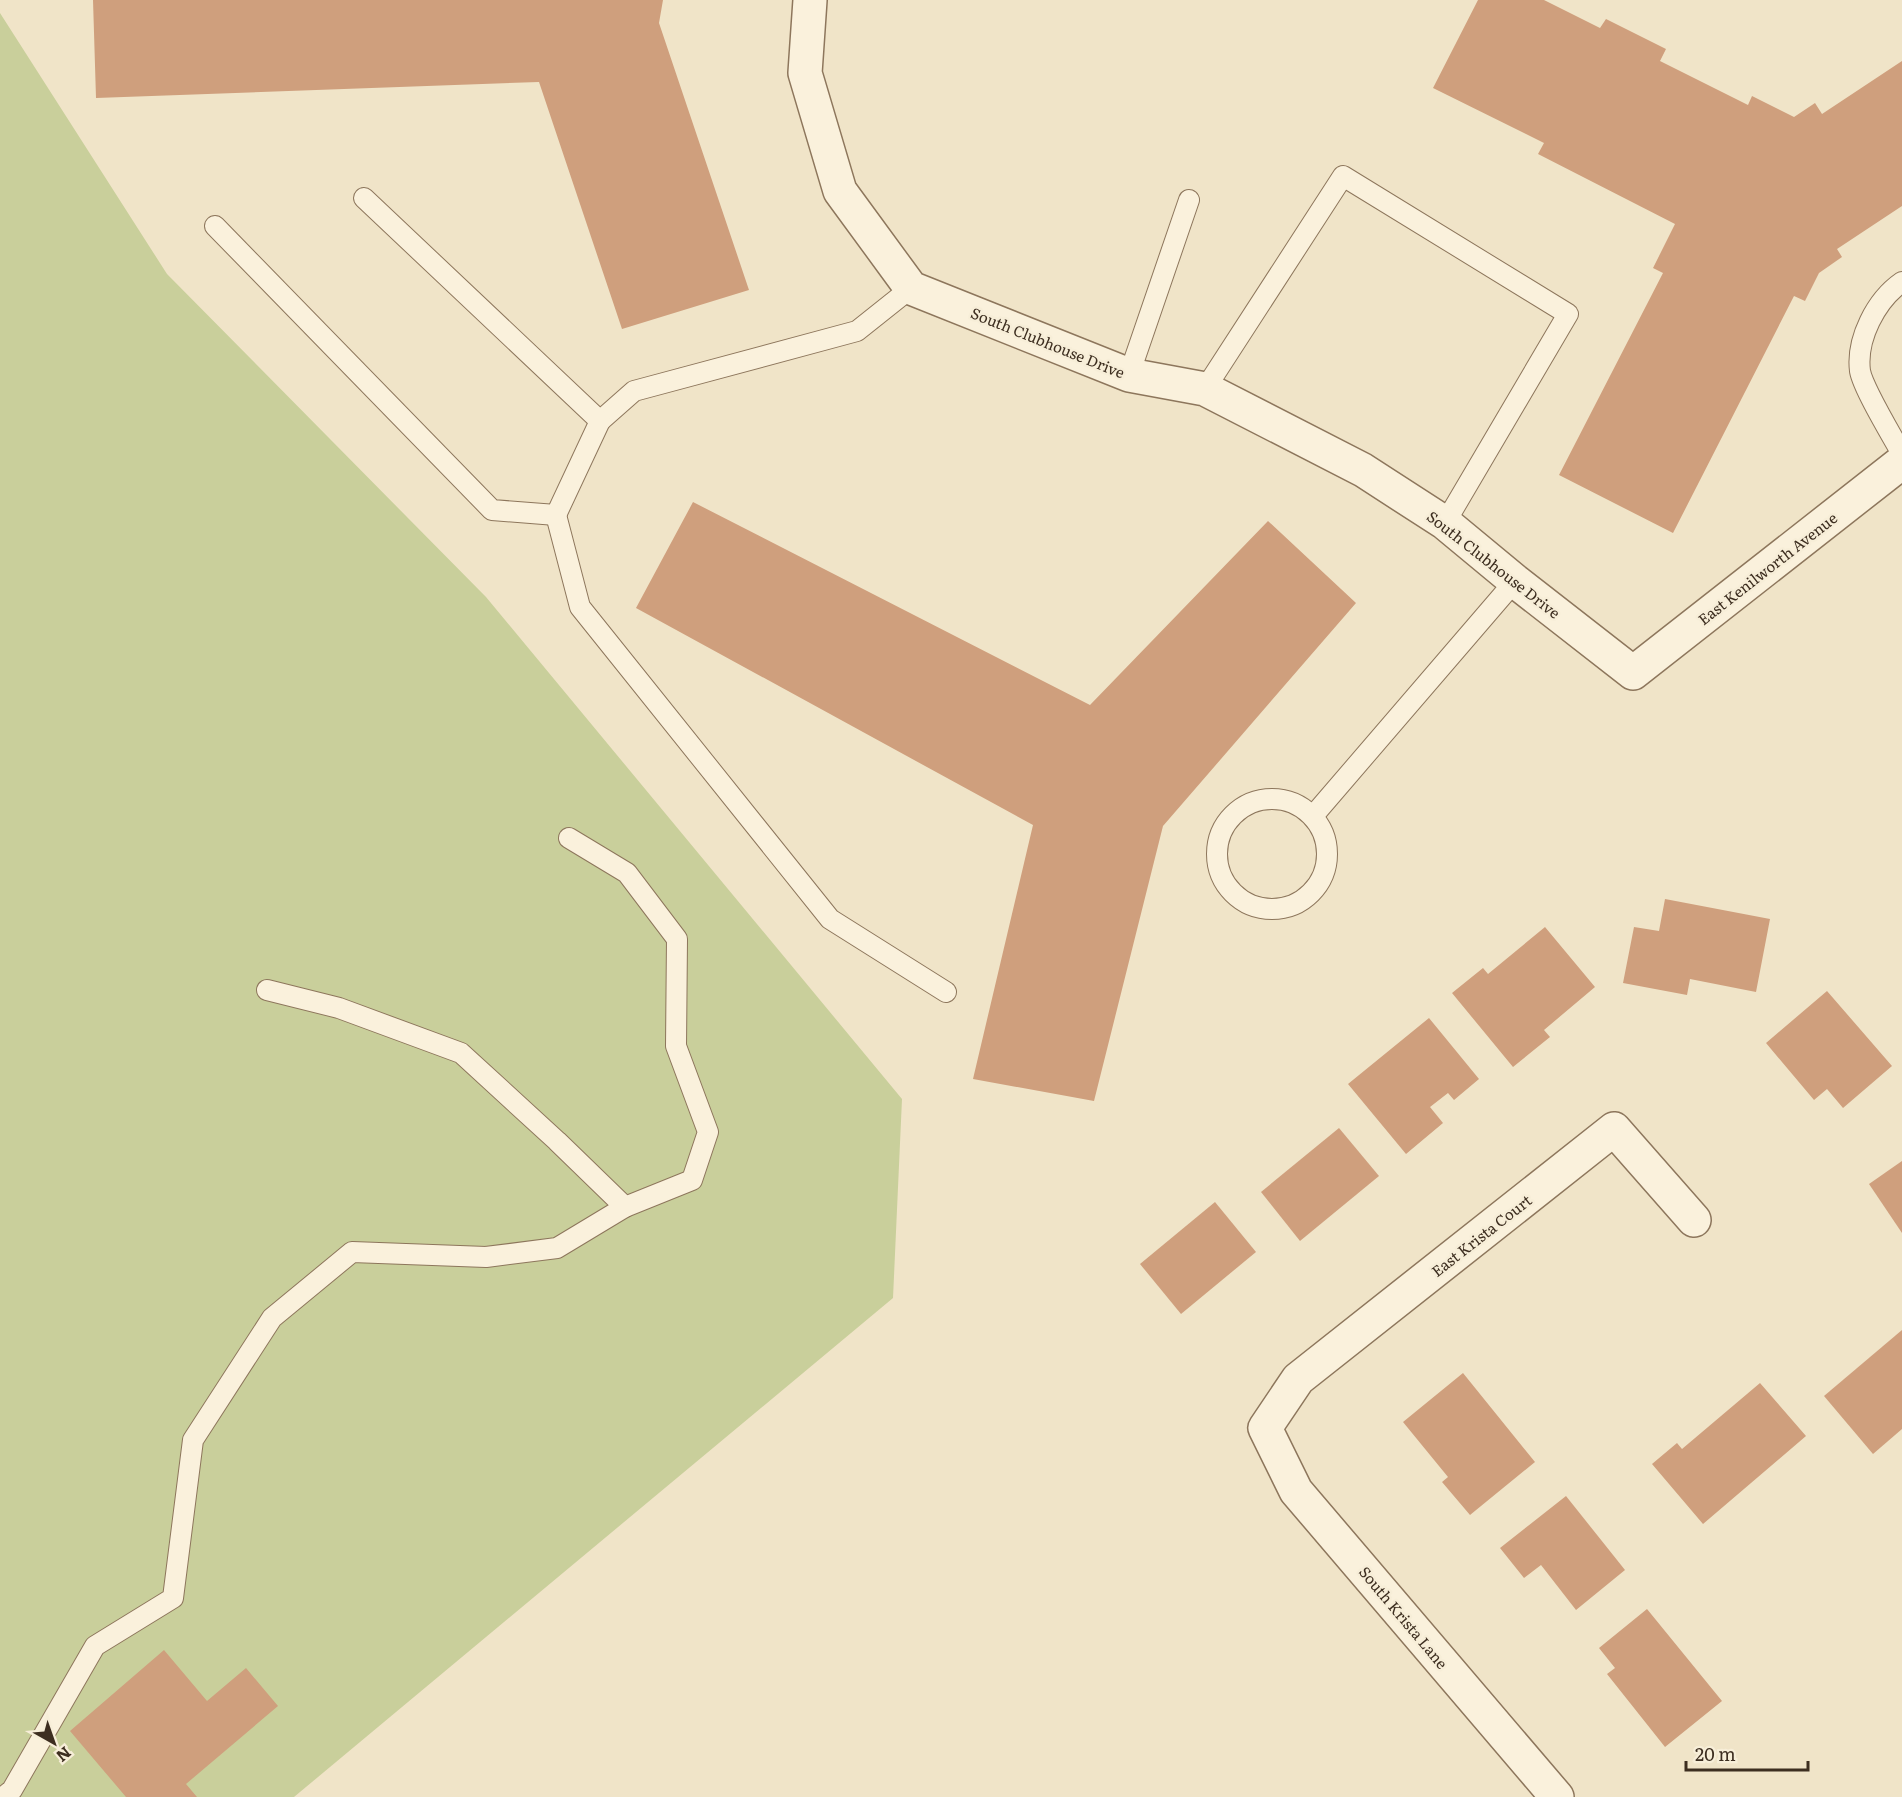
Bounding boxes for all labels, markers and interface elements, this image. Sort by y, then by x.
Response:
street label: South Clubhouse Drive [968,301,1129,383]
street label: South Clubhouse Drive [1422,504,1566,624]
street label: East Kenilworth Avenue [1692,506,1842,630]
street label: East Krista Court [1426,1188,1536,1282]
street label: South Krista Lane [1354,1561,1454,1674]
north arrow [24,1713,84,1773]
scale bar [1686,1734,1808,1772]
text: 20 m [1695,1740,1736,1767]
text: N [51,1742,77,1769]

